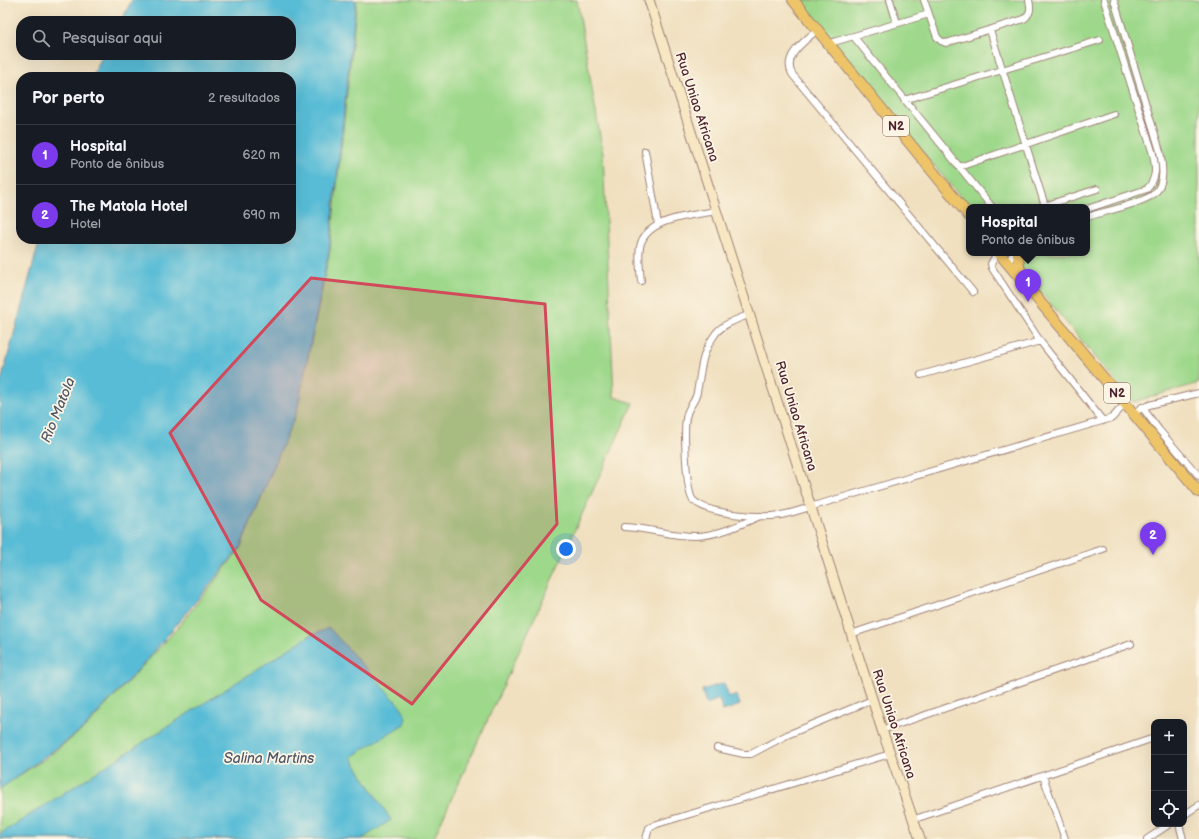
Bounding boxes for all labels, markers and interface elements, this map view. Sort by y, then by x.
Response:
search box [16,16,296,60]
icon: search [30,27,52,49]
text: Pesquisar aqui [62,29,162,48]
street label: Rua Uniao Africana [672,50,722,164]
text: Por perto [32,88,105,108]
text: 2 resultados [208,90,280,106]
road number: N2 [883,116,909,136]
text: Hospital [70,137,126,156]
text: 1 [42,147,48,163]
text: 620 m [242,147,280,163]
text: Ponto de ônibus [70,156,164,172]
text: The Matola Hotel [70,197,188,216]
popup [966,204,1090,256]
text: 2 [41,207,49,223]
text: 690 m [243,207,280,223]
text: Hospital [981,213,1037,232]
text: Hotel [70,216,101,232]
text: Ponto de ônibus [981,232,1075,248]
pin: 1 [1015,269,1041,302]
street label: Rua Uniao Africana [772,359,820,473]
water label: Rio Matola [37,375,79,445]
road number: N2 [1104,383,1130,403]
pin: 2 [1140,522,1166,555]
your location [556,539,576,559]
street label: Rua Uniao Africana [869,667,919,781]
map controls [1151,719,1187,827]
button: + [1151,719,1187,755]
water label: Salina Martins [224,750,314,767]
button: − [1151,755,1187,791]
button: locate [1151,791,1187,827]

